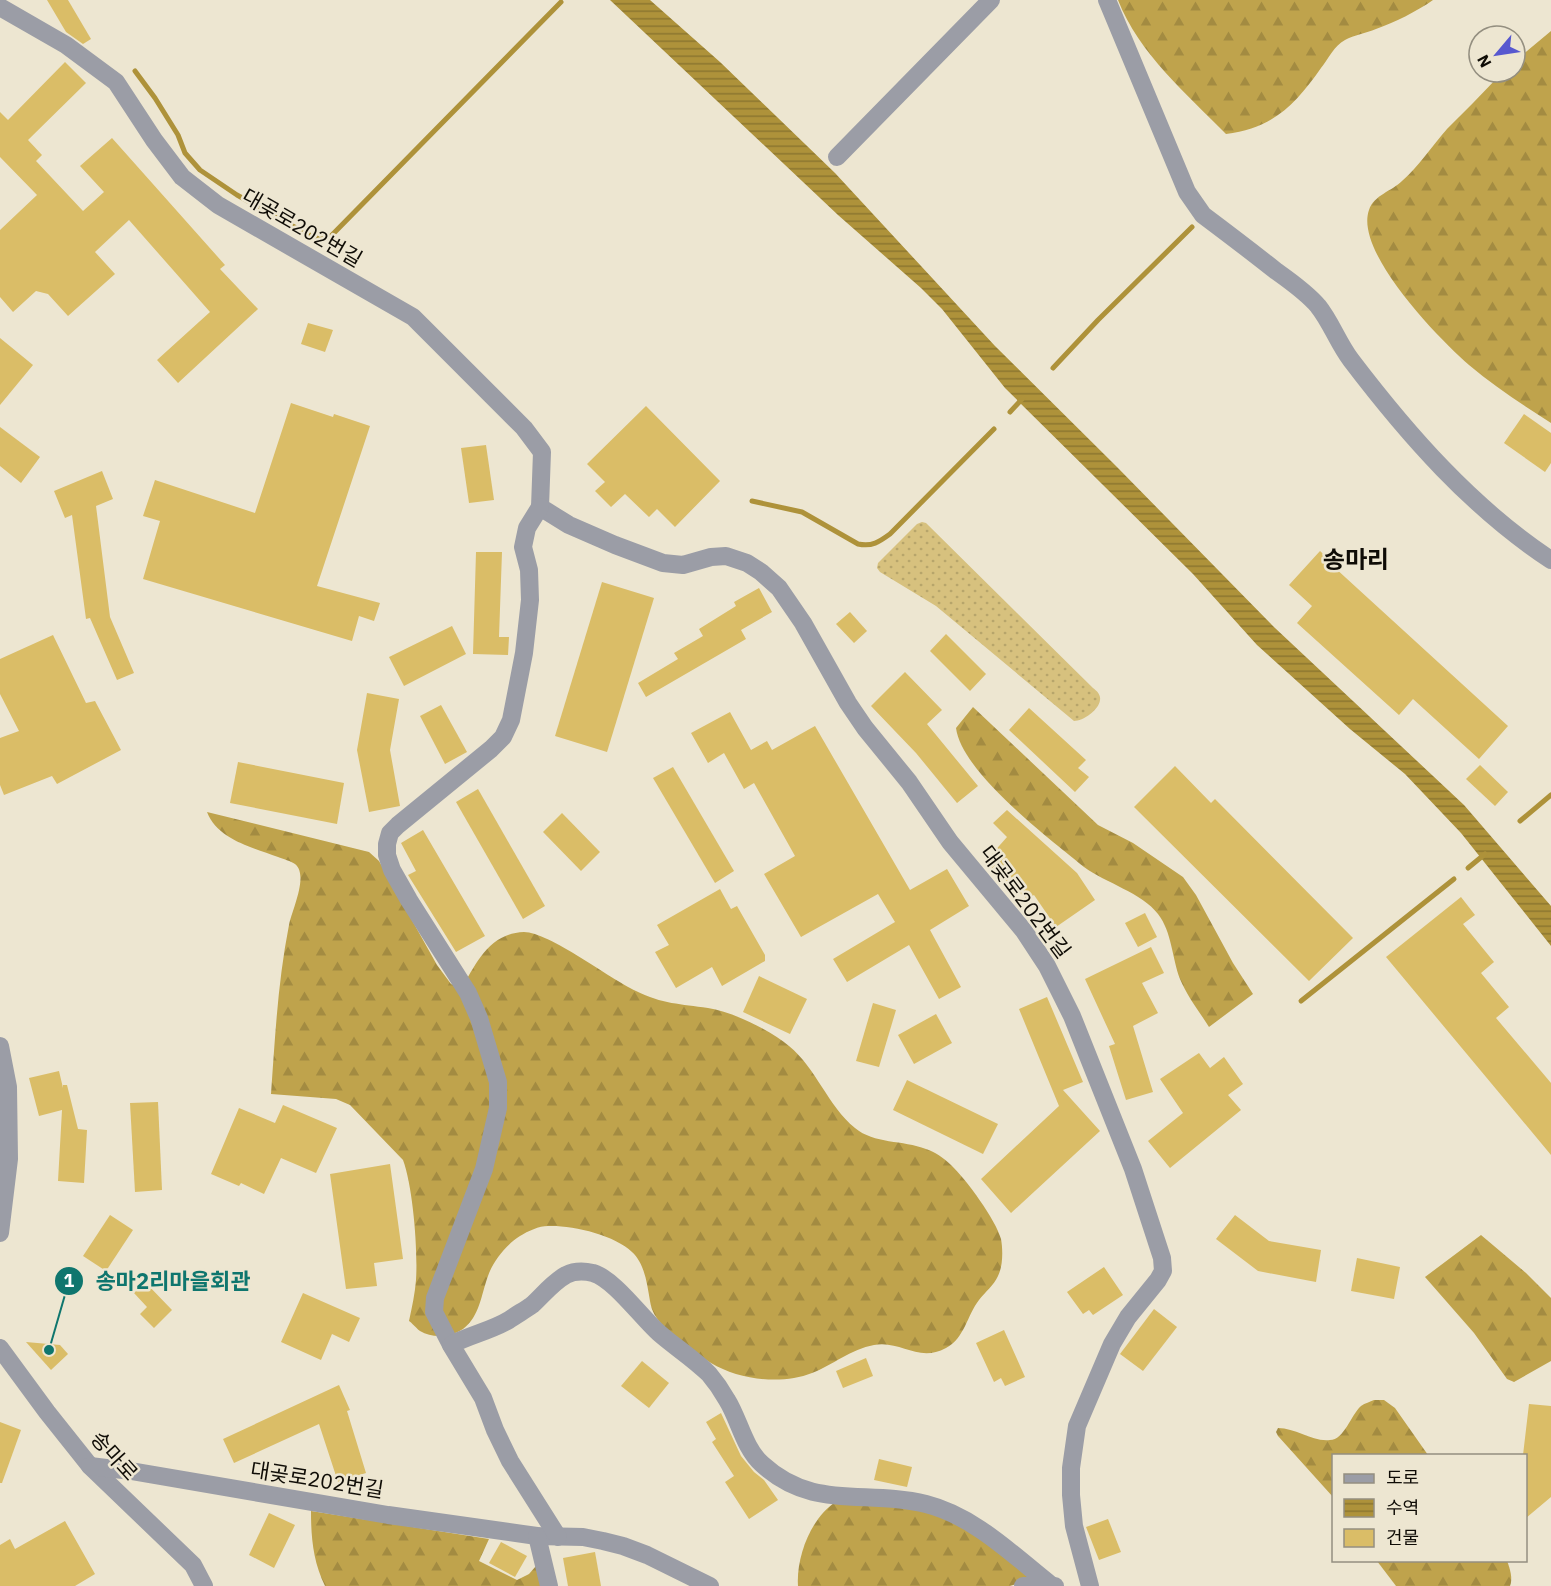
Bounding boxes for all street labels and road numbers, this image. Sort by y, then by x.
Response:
street label: 대곶로202번길 [237,181,368,273]
street label: 대곶로202번길 [974,839,1077,963]
street label: 송마로 [85,1424,145,1486]
street label: 대곶로202번길 [249,1455,386,1503]

